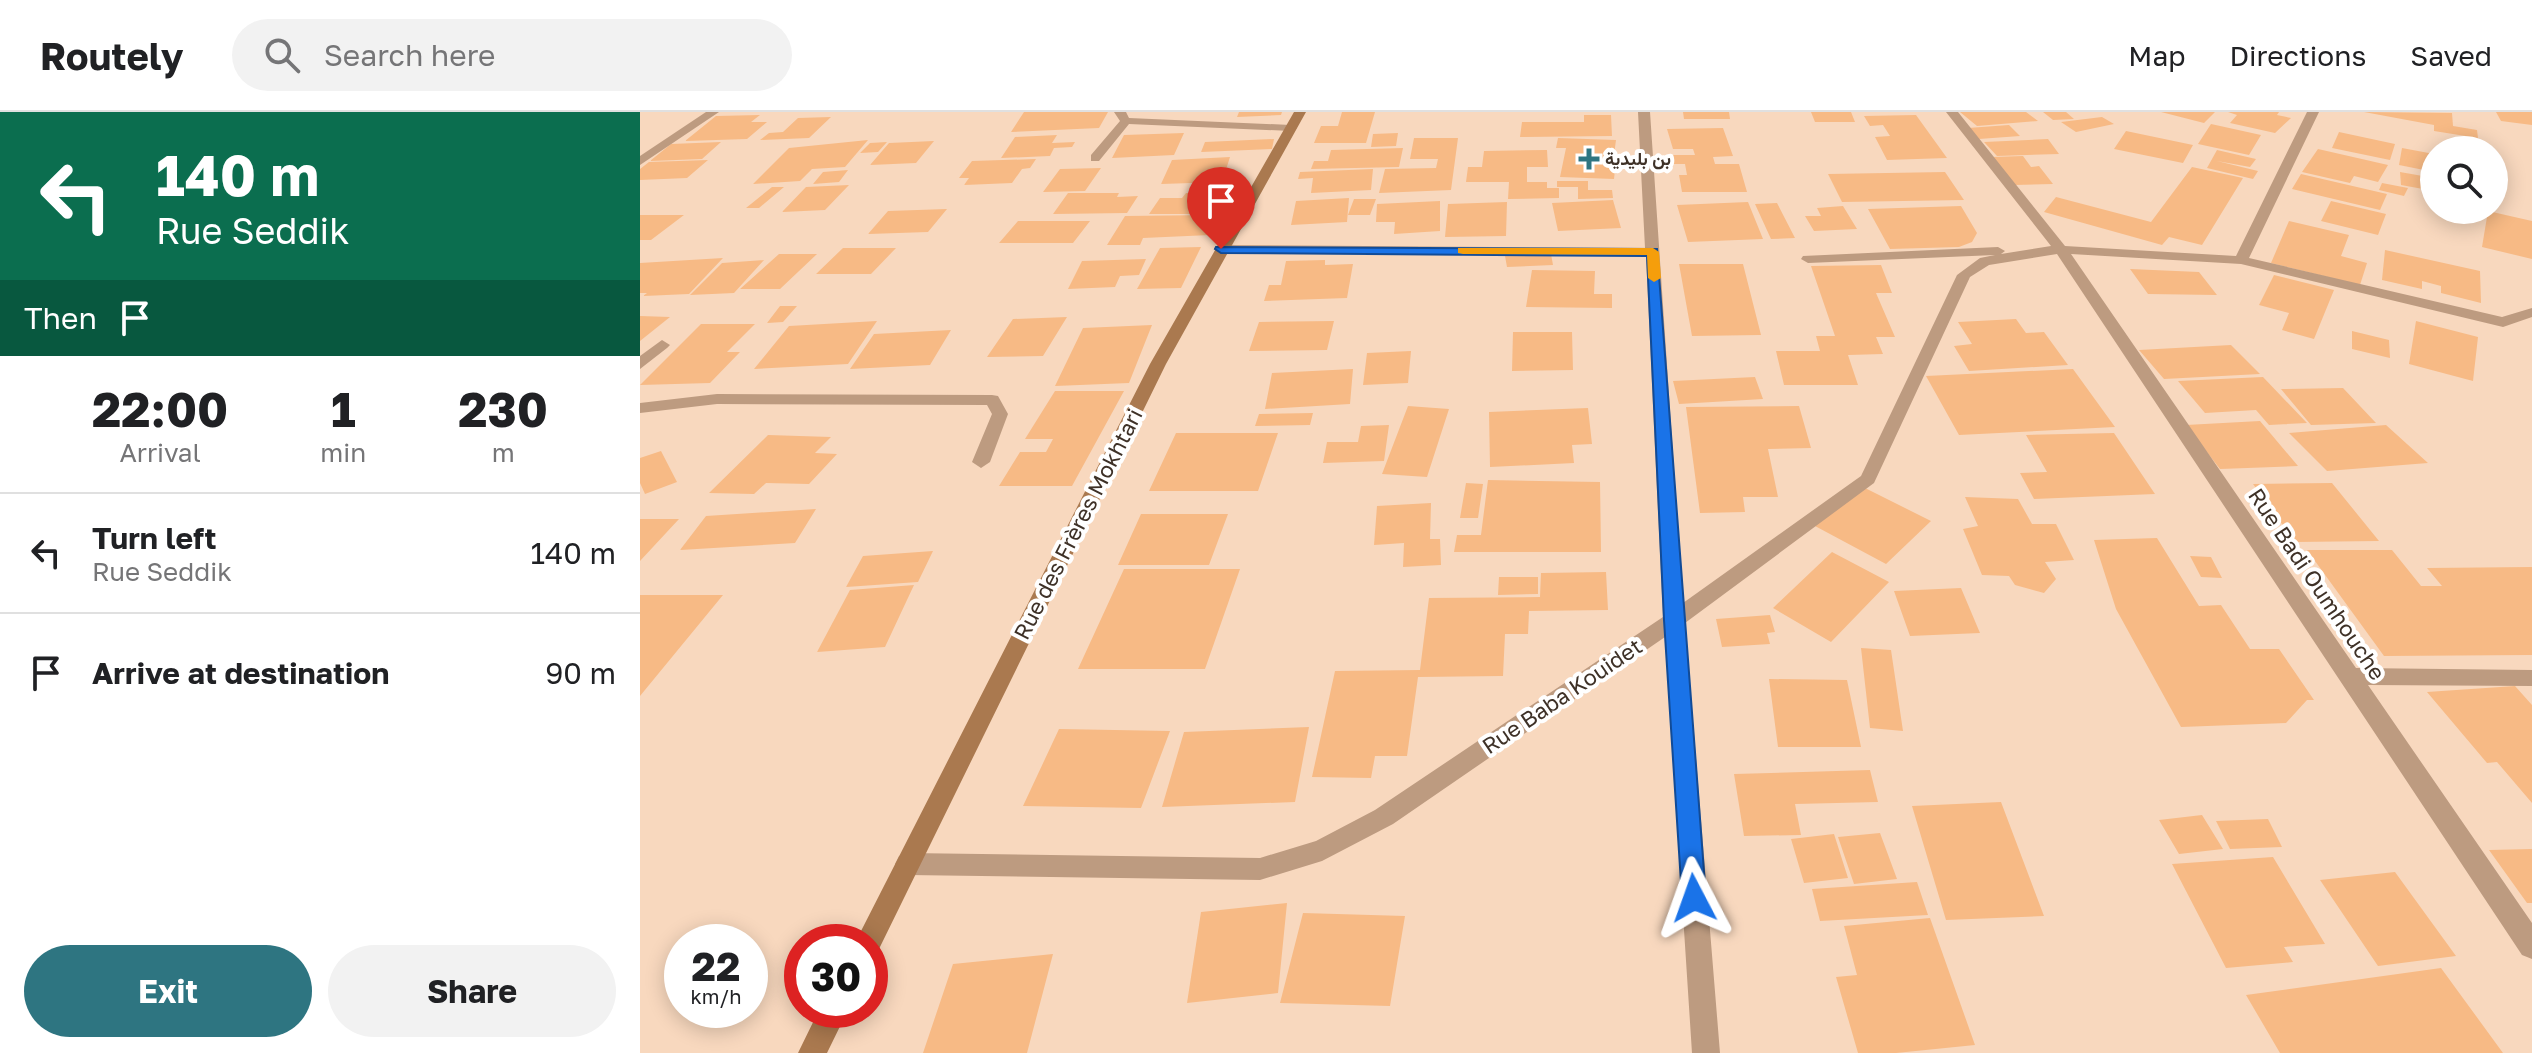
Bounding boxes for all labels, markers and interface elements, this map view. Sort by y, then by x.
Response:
search box [232,19,792,91]
text: Routely [40,33,184,78]
icon: search [260,33,304,77]
text: Search here [324,37,496,73]
text: Map [2128,39,2185,72]
text: Directions [2229,39,2366,72]
text: Saved [2410,39,2492,72]
map controls [2420,136,2508,224]
button: search [2420,136,2508,224]
text: 140 m [156,141,319,208]
icon: left [24,144,128,248]
place label: بن بليدية [1605,147,1671,170]
marker: بن بليدية [1580,150,1598,168]
pin [1187,167,1255,249]
icon: arrive [1199,179,1243,223]
text: Rue Seddik [156,209,350,252]
icon: arrive [113,296,157,340]
text: Then [24,300,97,336]
text: 22:00 [92,380,228,438]
text: 1 [331,380,356,438]
text: 230 [458,380,548,438]
street label: Rue des Frères Mokhtari [1008,404,1148,644]
text: Arrival [119,437,201,468]
text: min [320,437,366,468]
text: m [492,437,515,468]
street label: Rue Badi Oumhouche [2243,483,2392,685]
text: Turn left [92,520,217,556]
icon: left [24,531,68,575]
text: 140 m [531,535,616,571]
text: Rue Seddik [92,556,232,587]
street label: Rue Baba Kouidet [1477,632,1647,759]
icon: arrive [24,651,68,695]
text: Arrive at destination [92,655,389,691]
text: 90 m [545,655,616,691]
position arrow [1652,856,1736,940]
speed limit sign: 30 [784,924,888,1028]
text: 22 [692,942,740,990]
button: Exit [24,945,312,1037]
button: Share [328,945,616,1037]
text: km/h [691,984,741,1008]

